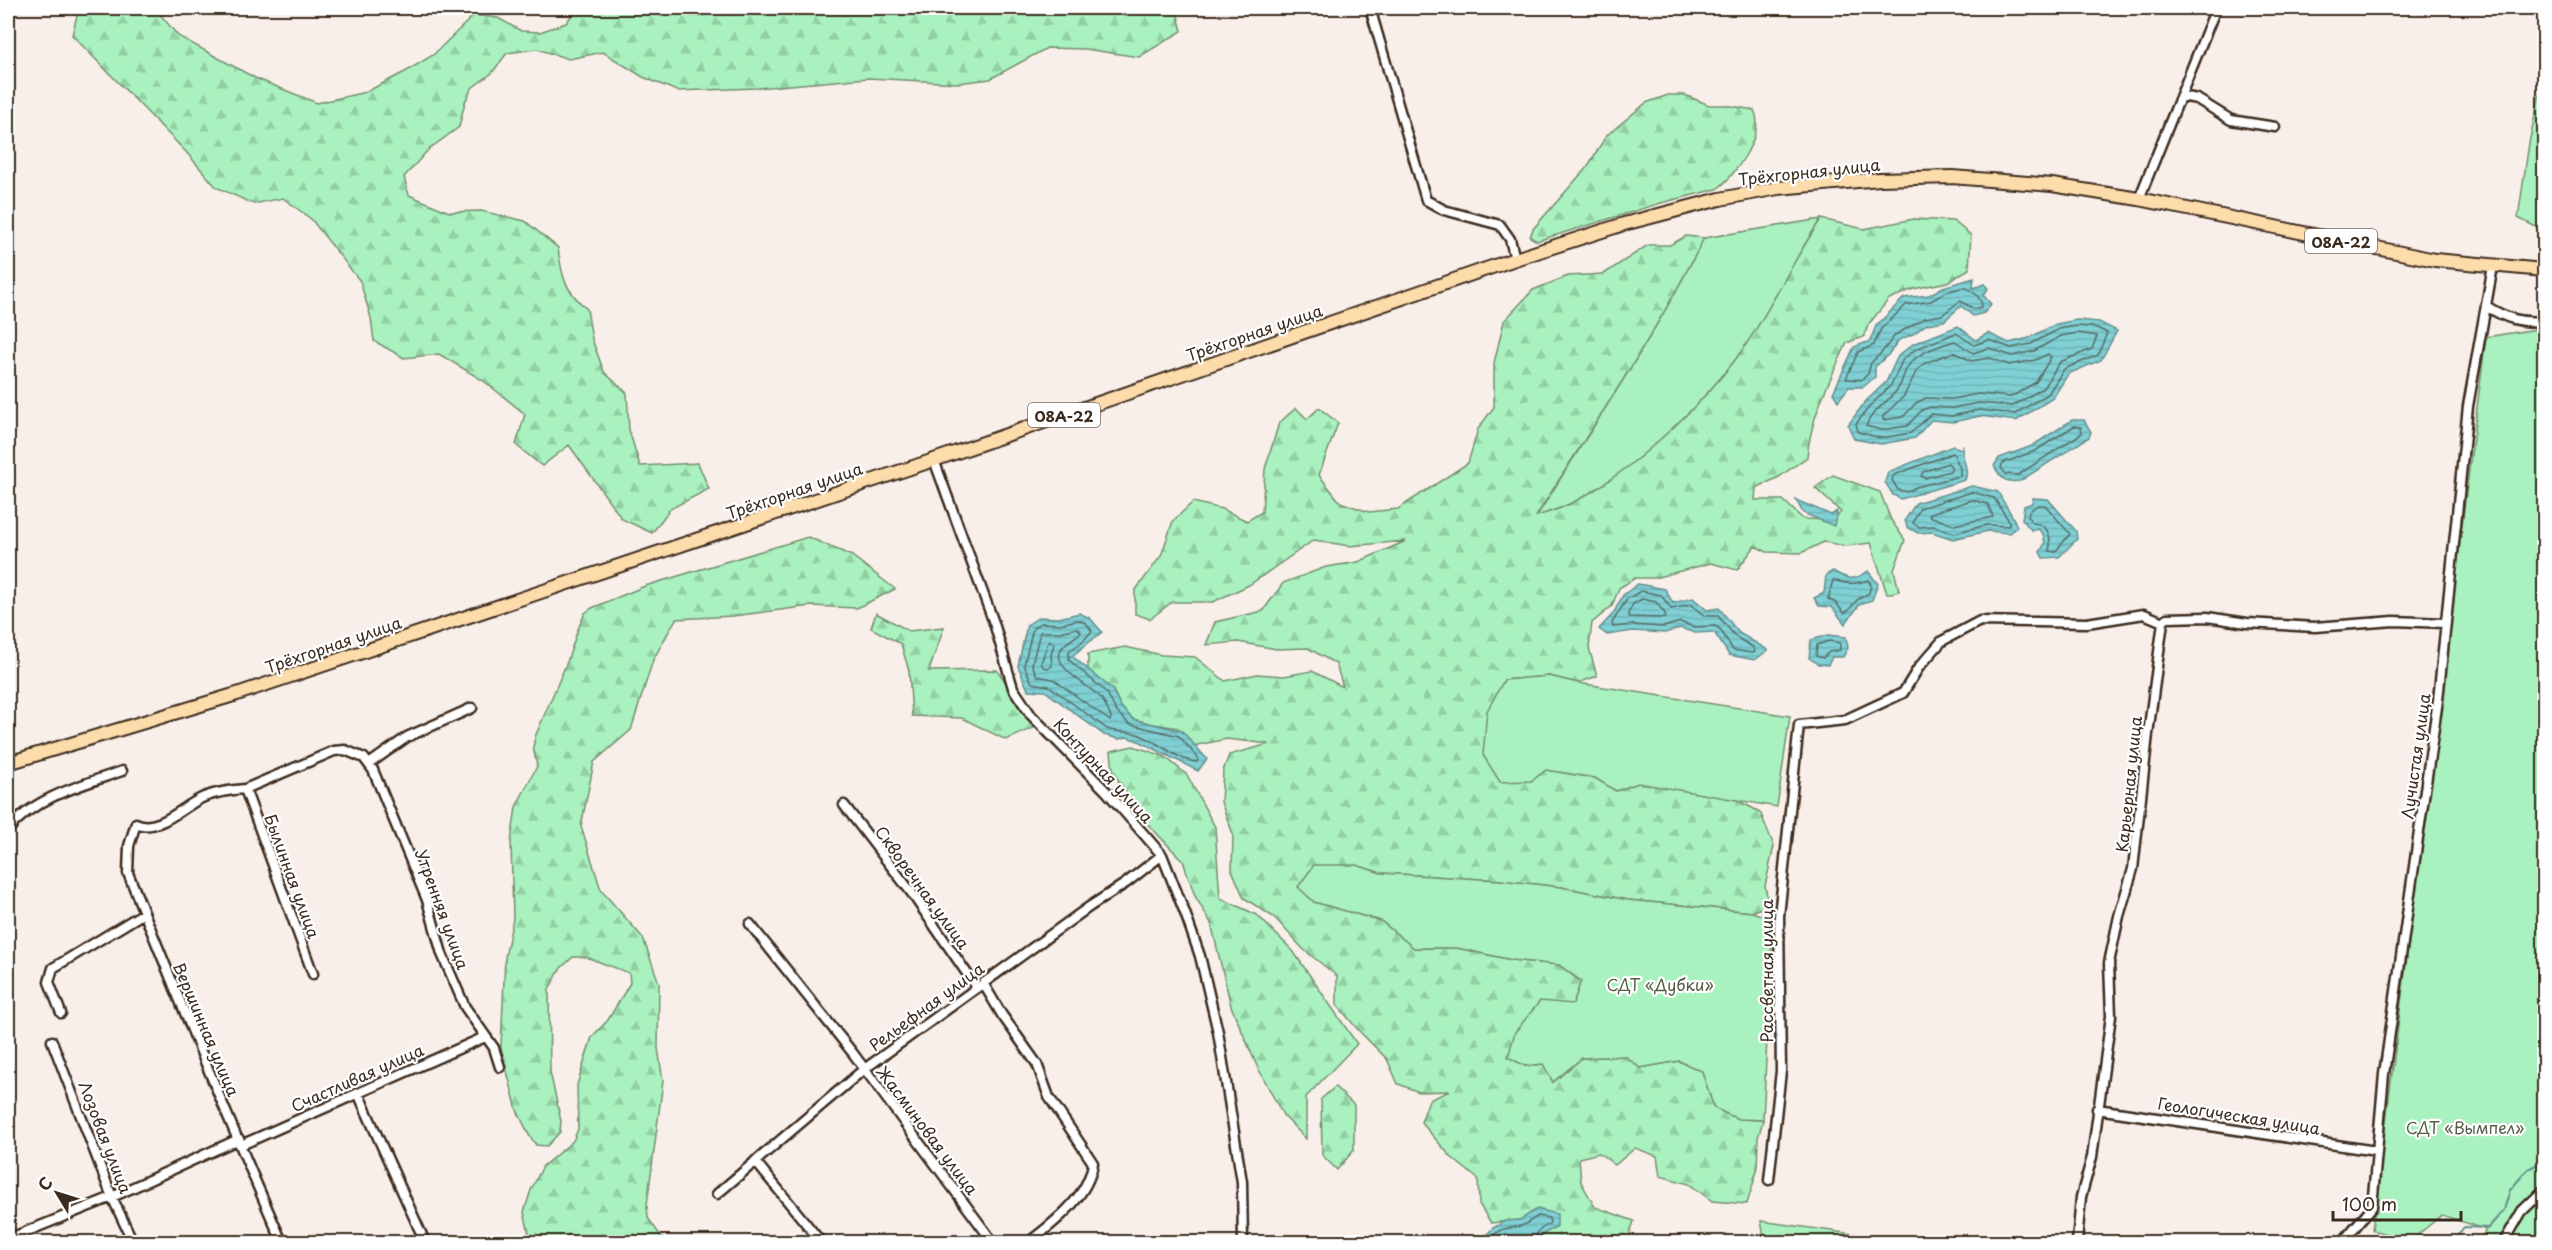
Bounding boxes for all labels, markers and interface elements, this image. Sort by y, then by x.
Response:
street label: Трёхгорная улица [1737,152,1881,190]
road number: 08А-22 [2305,229,2377,253]
street label: Трёхгорная улица [1183,297,1325,367]
road number: 08А-22 [1028,403,1100,427]
street label: Трёхгорная улица [723,455,865,525]
street label: Трёхгорная улица [262,609,404,679]
street label: Лучистая улица [2394,692,2436,820]
street label: Контурная улица [1049,712,1159,828]
street label: Карьерная улица [2109,715,2147,853]
street label: Былинная улица [259,811,327,941]
street label: Скворечная улица [870,820,976,954]
street label: Утренняя улица [410,846,476,972]
street label: Рассветная улица [1754,899,1778,1043]
street label: Рельефная улица [864,956,988,1056]
street label: Вершинная улица [168,958,246,1100]
park label: СДТ «Дубки» [1606,972,1714,996]
street label: Счастливая улица [287,1037,427,1117]
street label: Жасминовая улица [871,1060,984,1199]
street label: Лозовая улица [73,1077,139,1197]
street label: Геологическая улица [2156,1090,2322,1140]
park label: СДТ «Вымпел» [2406,1115,2524,1139]
north arrow [27,1163,87,1223]
text: С [31,1171,58,1195]
scale bar [2333,1184,2460,1222]
text: 100 m [2342,1190,2397,1217]

